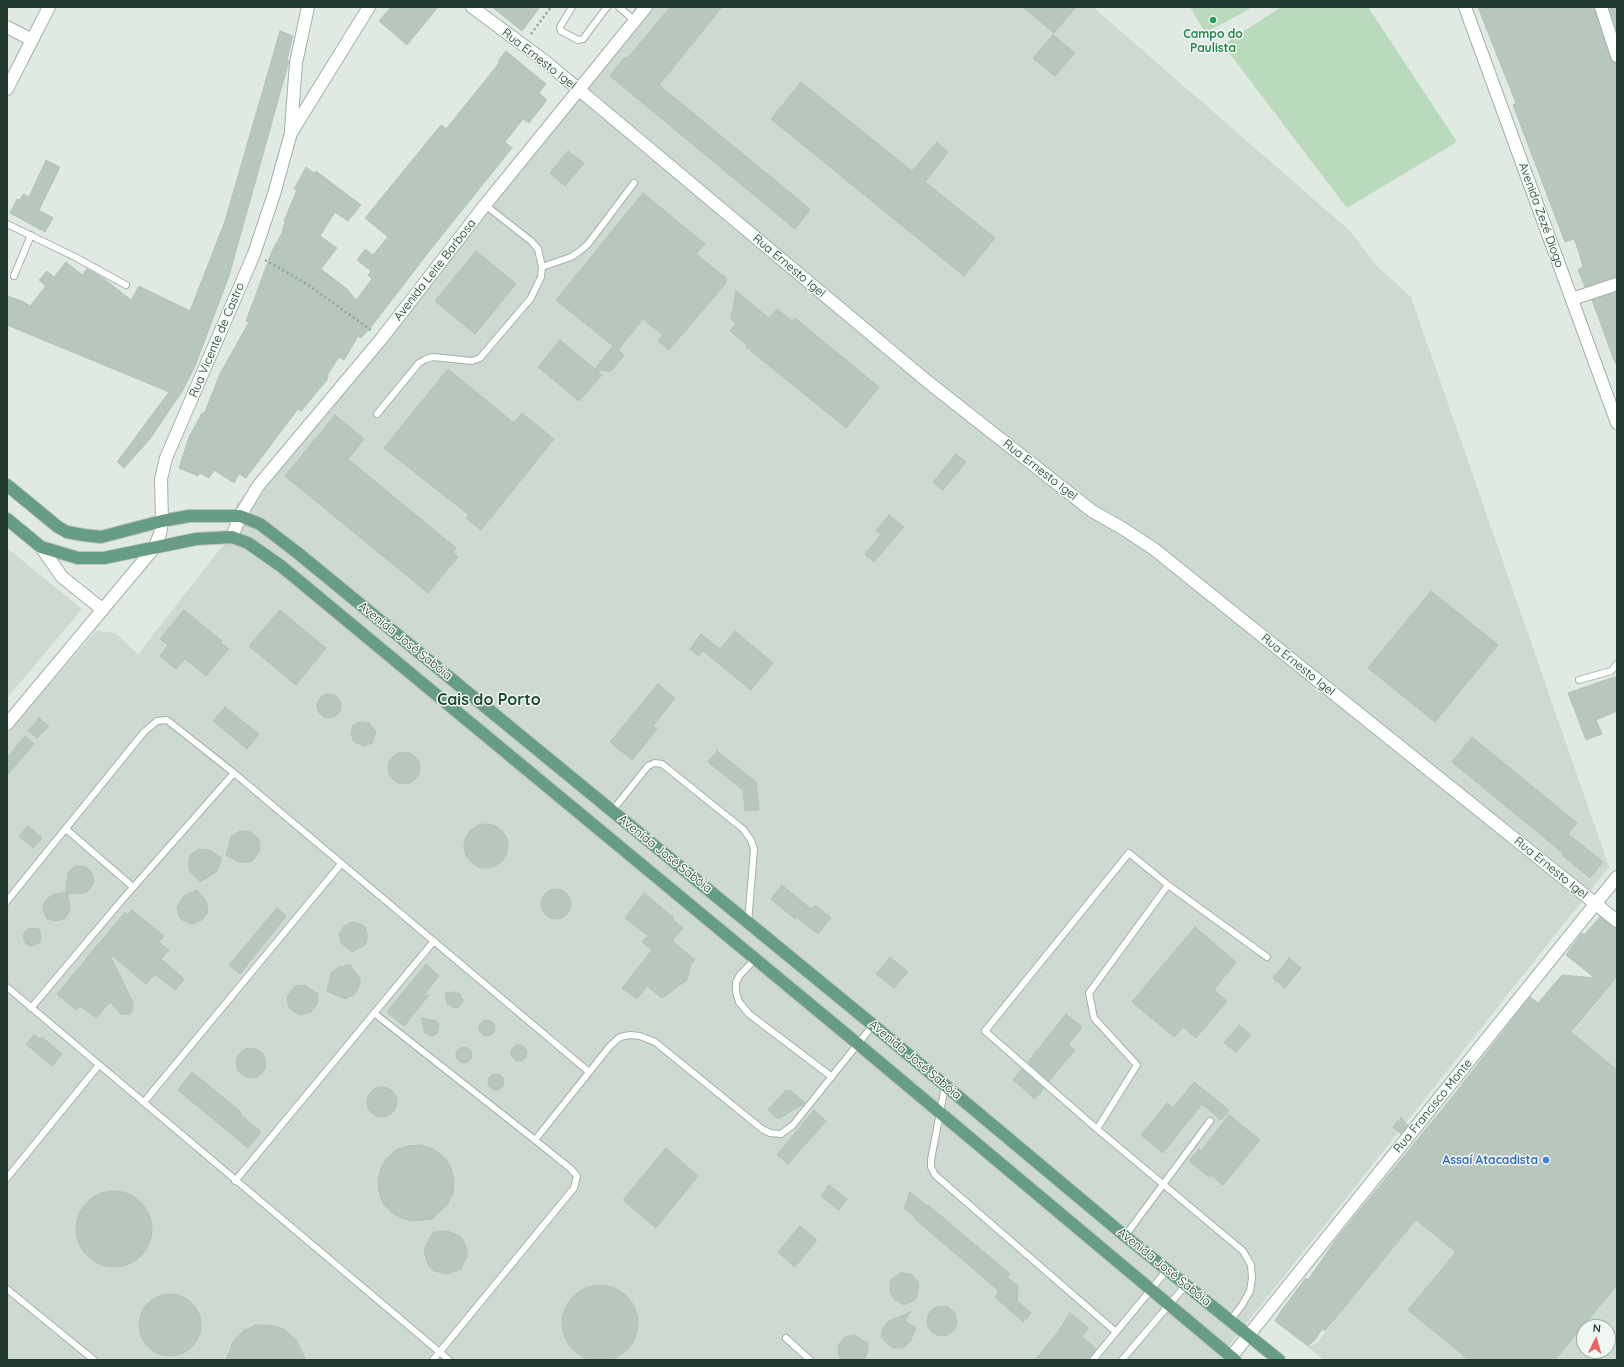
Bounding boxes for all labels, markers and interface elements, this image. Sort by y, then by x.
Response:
marker: Campo do Paulista [1208,15,1218,25]
street label: Rua Ernesto Igel [499,25,579,93]
place label: Campo do Paulista [1183,27,1243,55]
street label: Avenida Zezé Diogo [1515,160,1567,270]
street label: Avenida Leite Barbosa [391,216,479,324]
street label: Rua Ernesto Igel [750,231,828,301]
street label: Rua Vicente de Castro [186,280,248,400]
street label: Rua Ernesto Igel [1000,436,1080,504]
street label: Avenida José Sabóia [355,599,455,683]
street label: Rua Ernesto Igel [1258,631,1338,699]
district label: Cais do Porto [437,690,541,710]
street label: Avenida José Sabóia [615,812,715,896]
street label: Rua Ernesto Igel [1511,834,1591,902]
street label: Avenida José Sabóia [866,1017,964,1103]
street label: Rua Francisco Monte [1391,1056,1475,1156]
place label: Assaí Atacadista [1443,1153,1538,1167]
marker: Assaí Atacadista [1541,1155,1551,1165]
street label: Avenida José Sabóia [1114,1225,1214,1309]
north arrow [1576,1319,1616,1359]
text: N [1592,1321,1602,1335]

